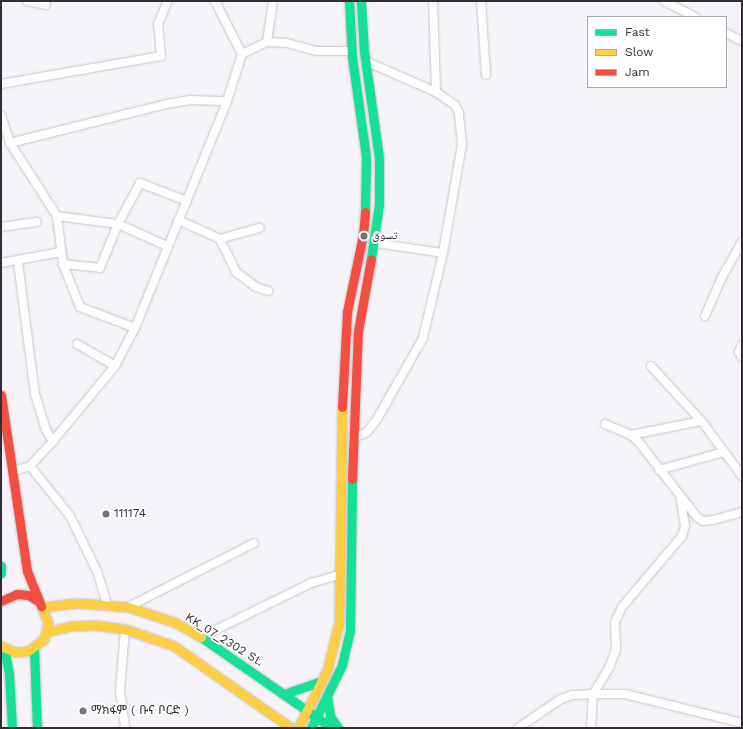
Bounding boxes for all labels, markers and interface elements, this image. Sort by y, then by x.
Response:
legend [587,16,727,88]
text: Fast [625,25,650,39]
text: Slow [625,45,653,59]
text: Jam [625,65,650,79]
place label: تسوق [372,229,397,243]
marker: تسوق [359,231,369,241]
place label: 111174 [114,507,146,521]
marker: 111174 [101,509,111,519]
street label: KK_07_2302 St. [182,610,266,670]
place label: ማክፋም ( ቡና ቦርድ ) [91,704,189,718]
marker: ማክፋም ( ቡና ቦርድ ) [78,706,88,716]

